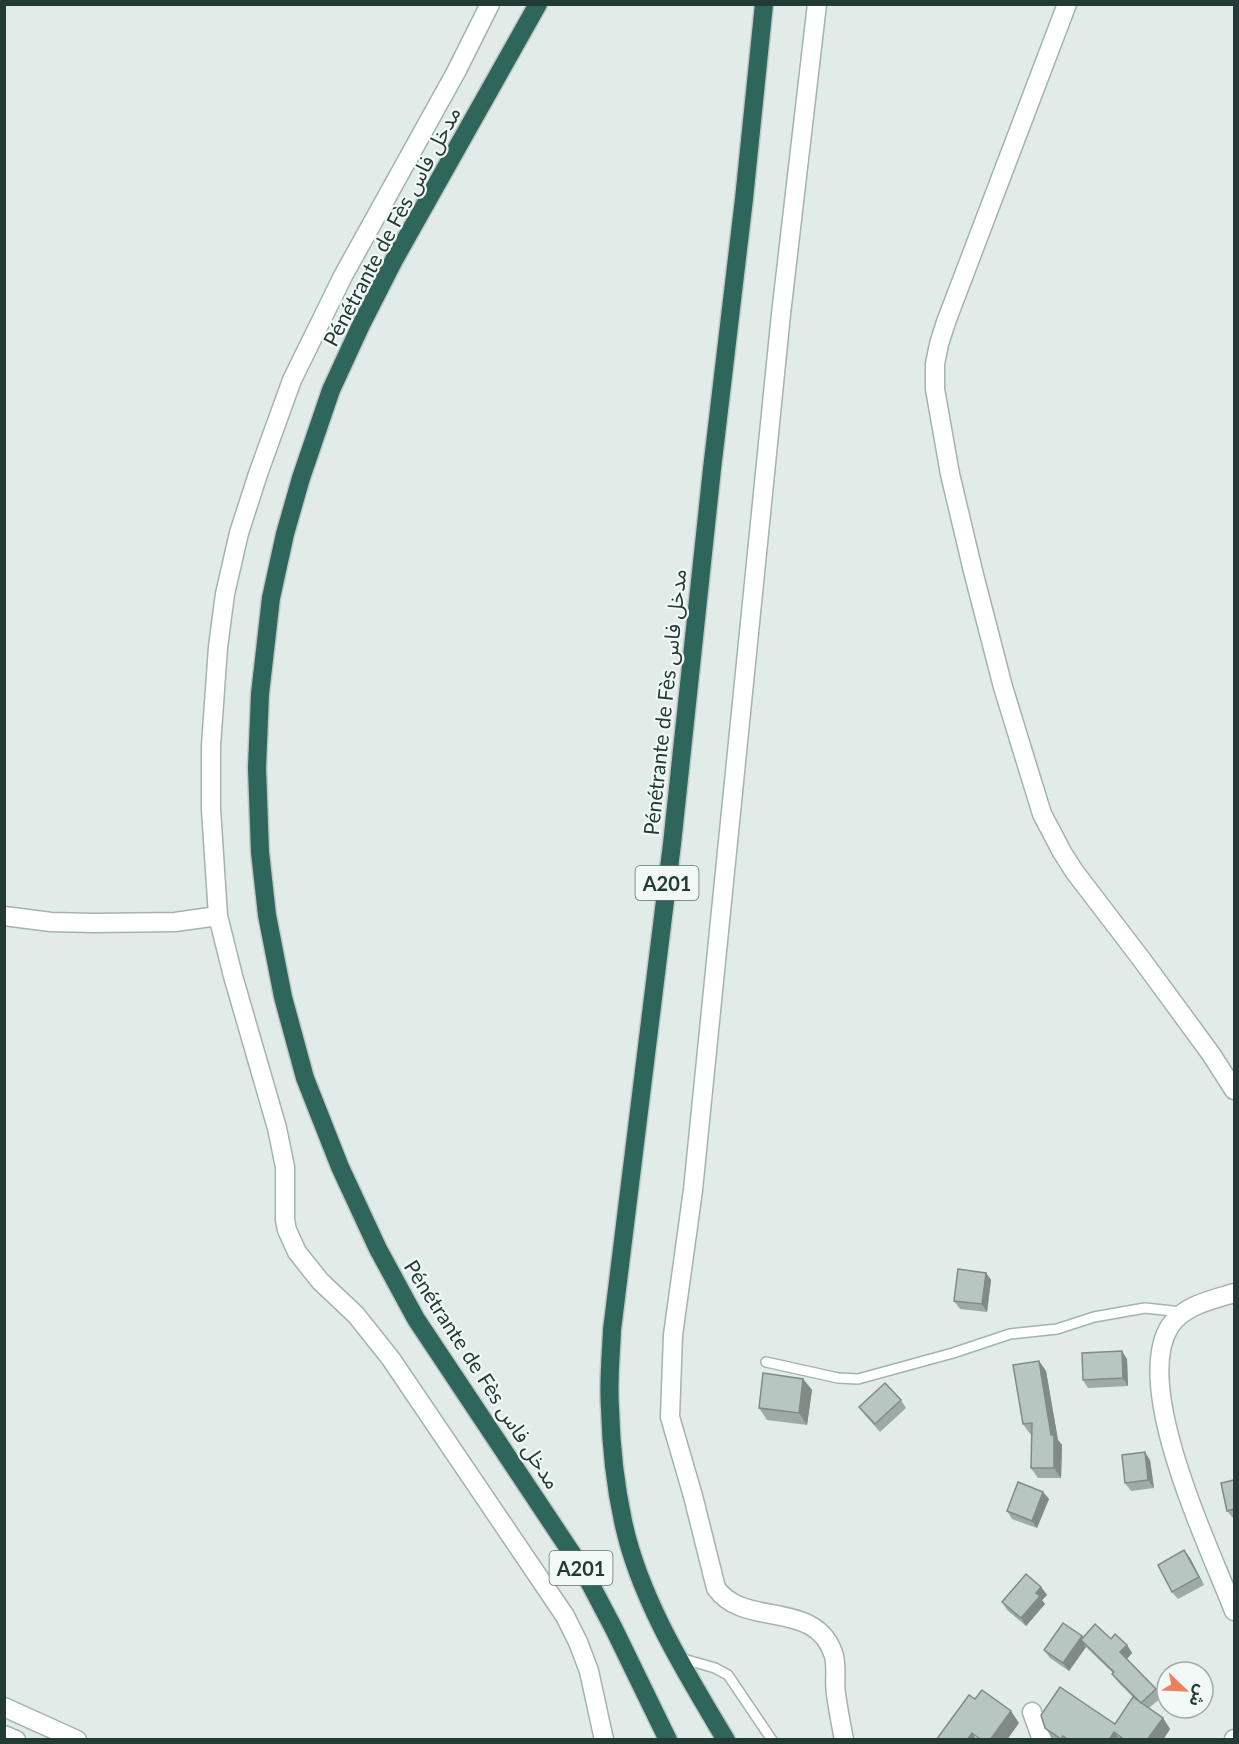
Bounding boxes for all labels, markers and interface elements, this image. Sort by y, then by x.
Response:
street label: Pénétrante de Fès مدخل فاس [317,102,466,351]
street label: Pénétrante de Fès مدخل فاس [638,568,691,837]
road number: A201 [636,866,698,900]
street label: Pénétrante de Fès مدخل فاس [399,1255,566,1494]
road number: A201 [550,1551,612,1585]
north arrow [1155,1660,1215,1720]
text: ش [1185,1682,1212,1710]

